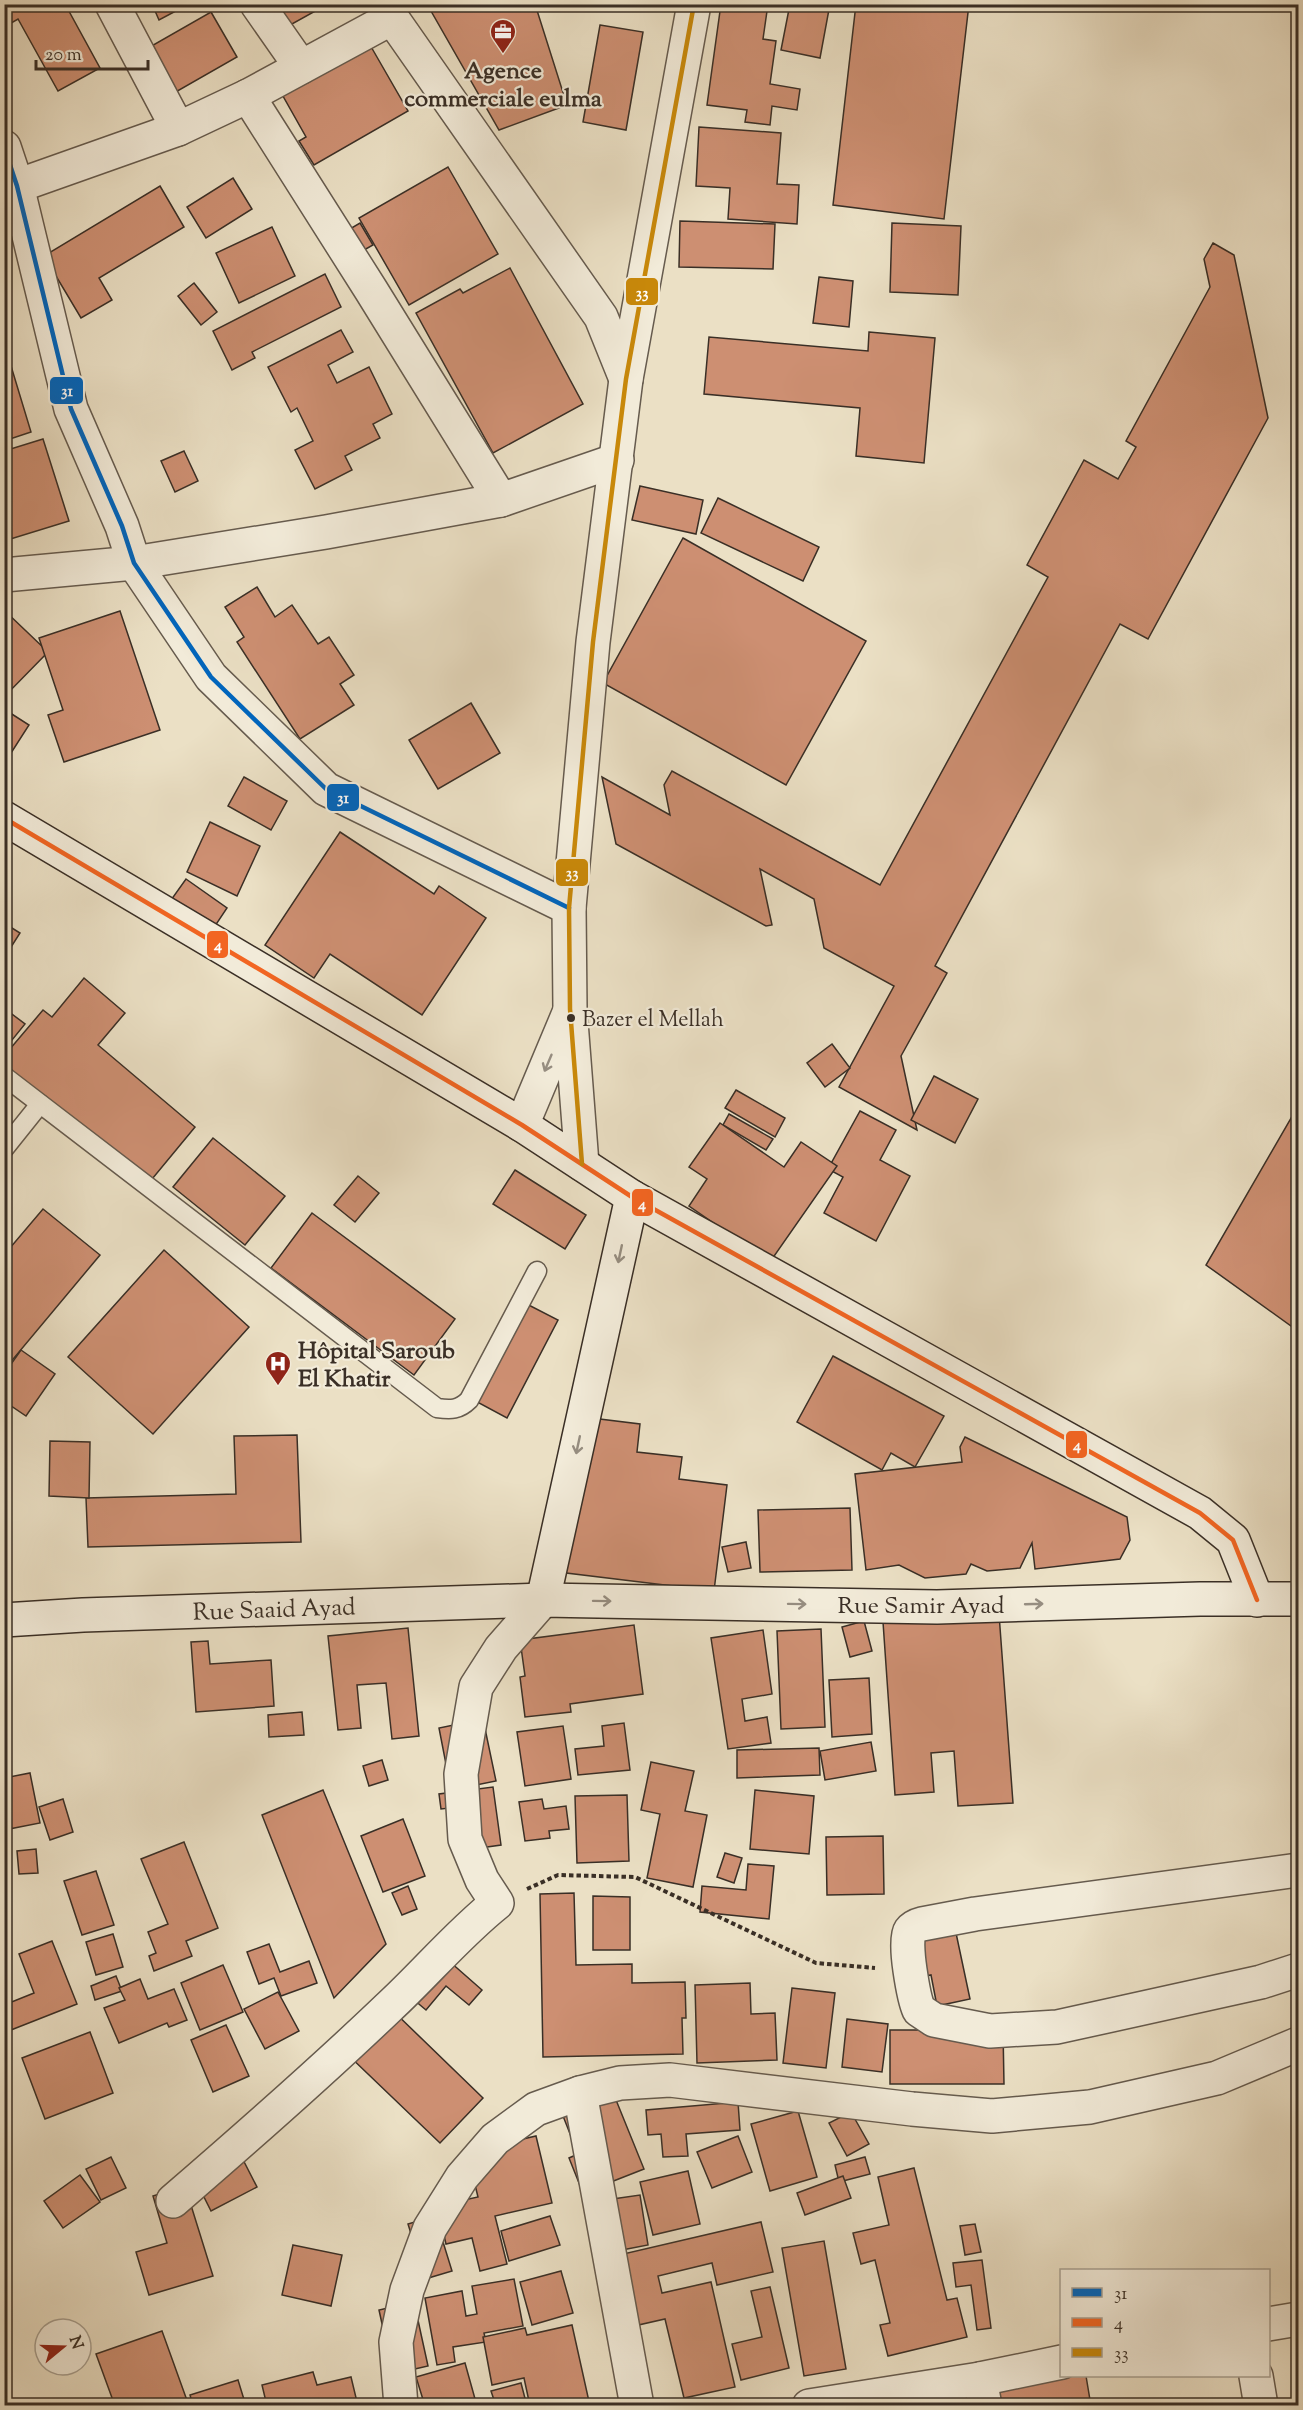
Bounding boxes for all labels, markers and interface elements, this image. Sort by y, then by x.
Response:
office icon: Agence commerciale eulma [488,17,518,55]
scale bar [36,33,148,71]
text: 20 m [45,43,82,69]
place label: Agence commerciale eulma [404,55,603,117]
line badge: 33 [625,277,659,306]
text: 33 [636,283,649,306]
line badge: 31 [49,376,84,405]
text: 31 [61,381,74,404]
line badge: 31 [326,783,360,812]
text: 31 [337,788,350,811]
line badge: 33 [555,858,589,887]
text: 33 [566,863,579,886]
line badge: 4 [206,930,229,959]
text: 4 [213,935,222,958]
place label: Bazer el Mellah [582,1005,724,1037]
marker: Bazer el Mellah [565,1012,577,1024]
one-way arrow [542,1053,553,1071]
line badge: 4 [631,1188,654,1217]
text: 4 [637,1194,646,1217]
one-way arrow [613,1245,625,1264]
place label: Hôpital Saroub El Khatir [298,1335,455,1397]
hospital icon: Hôpital Saroub El Khatir [263,1349,293,1387]
line badge: 4 [1065,1430,1088,1459]
one-way arrow [571,1435,583,1454]
text: 4 [1072,1435,1081,1458]
street label: Rue Samir Ayad [837,1590,1005,1624]
street label: Rue Saaid Ayad [192,1591,356,1631]
one-way arrow [591,1595,611,1607]
one-way arrow [1023,1598,1043,1610]
one-way arrow [786,1599,806,1610]
legend [1060,2269,1270,2377]
text: 31 [1114,2282,1127,2308]
text: 4 [1114,2312,1123,2338]
north arrow [33,2317,93,2377]
text: N [62,2333,88,2353]
text: 33 [1114,2342,1129,2368]

